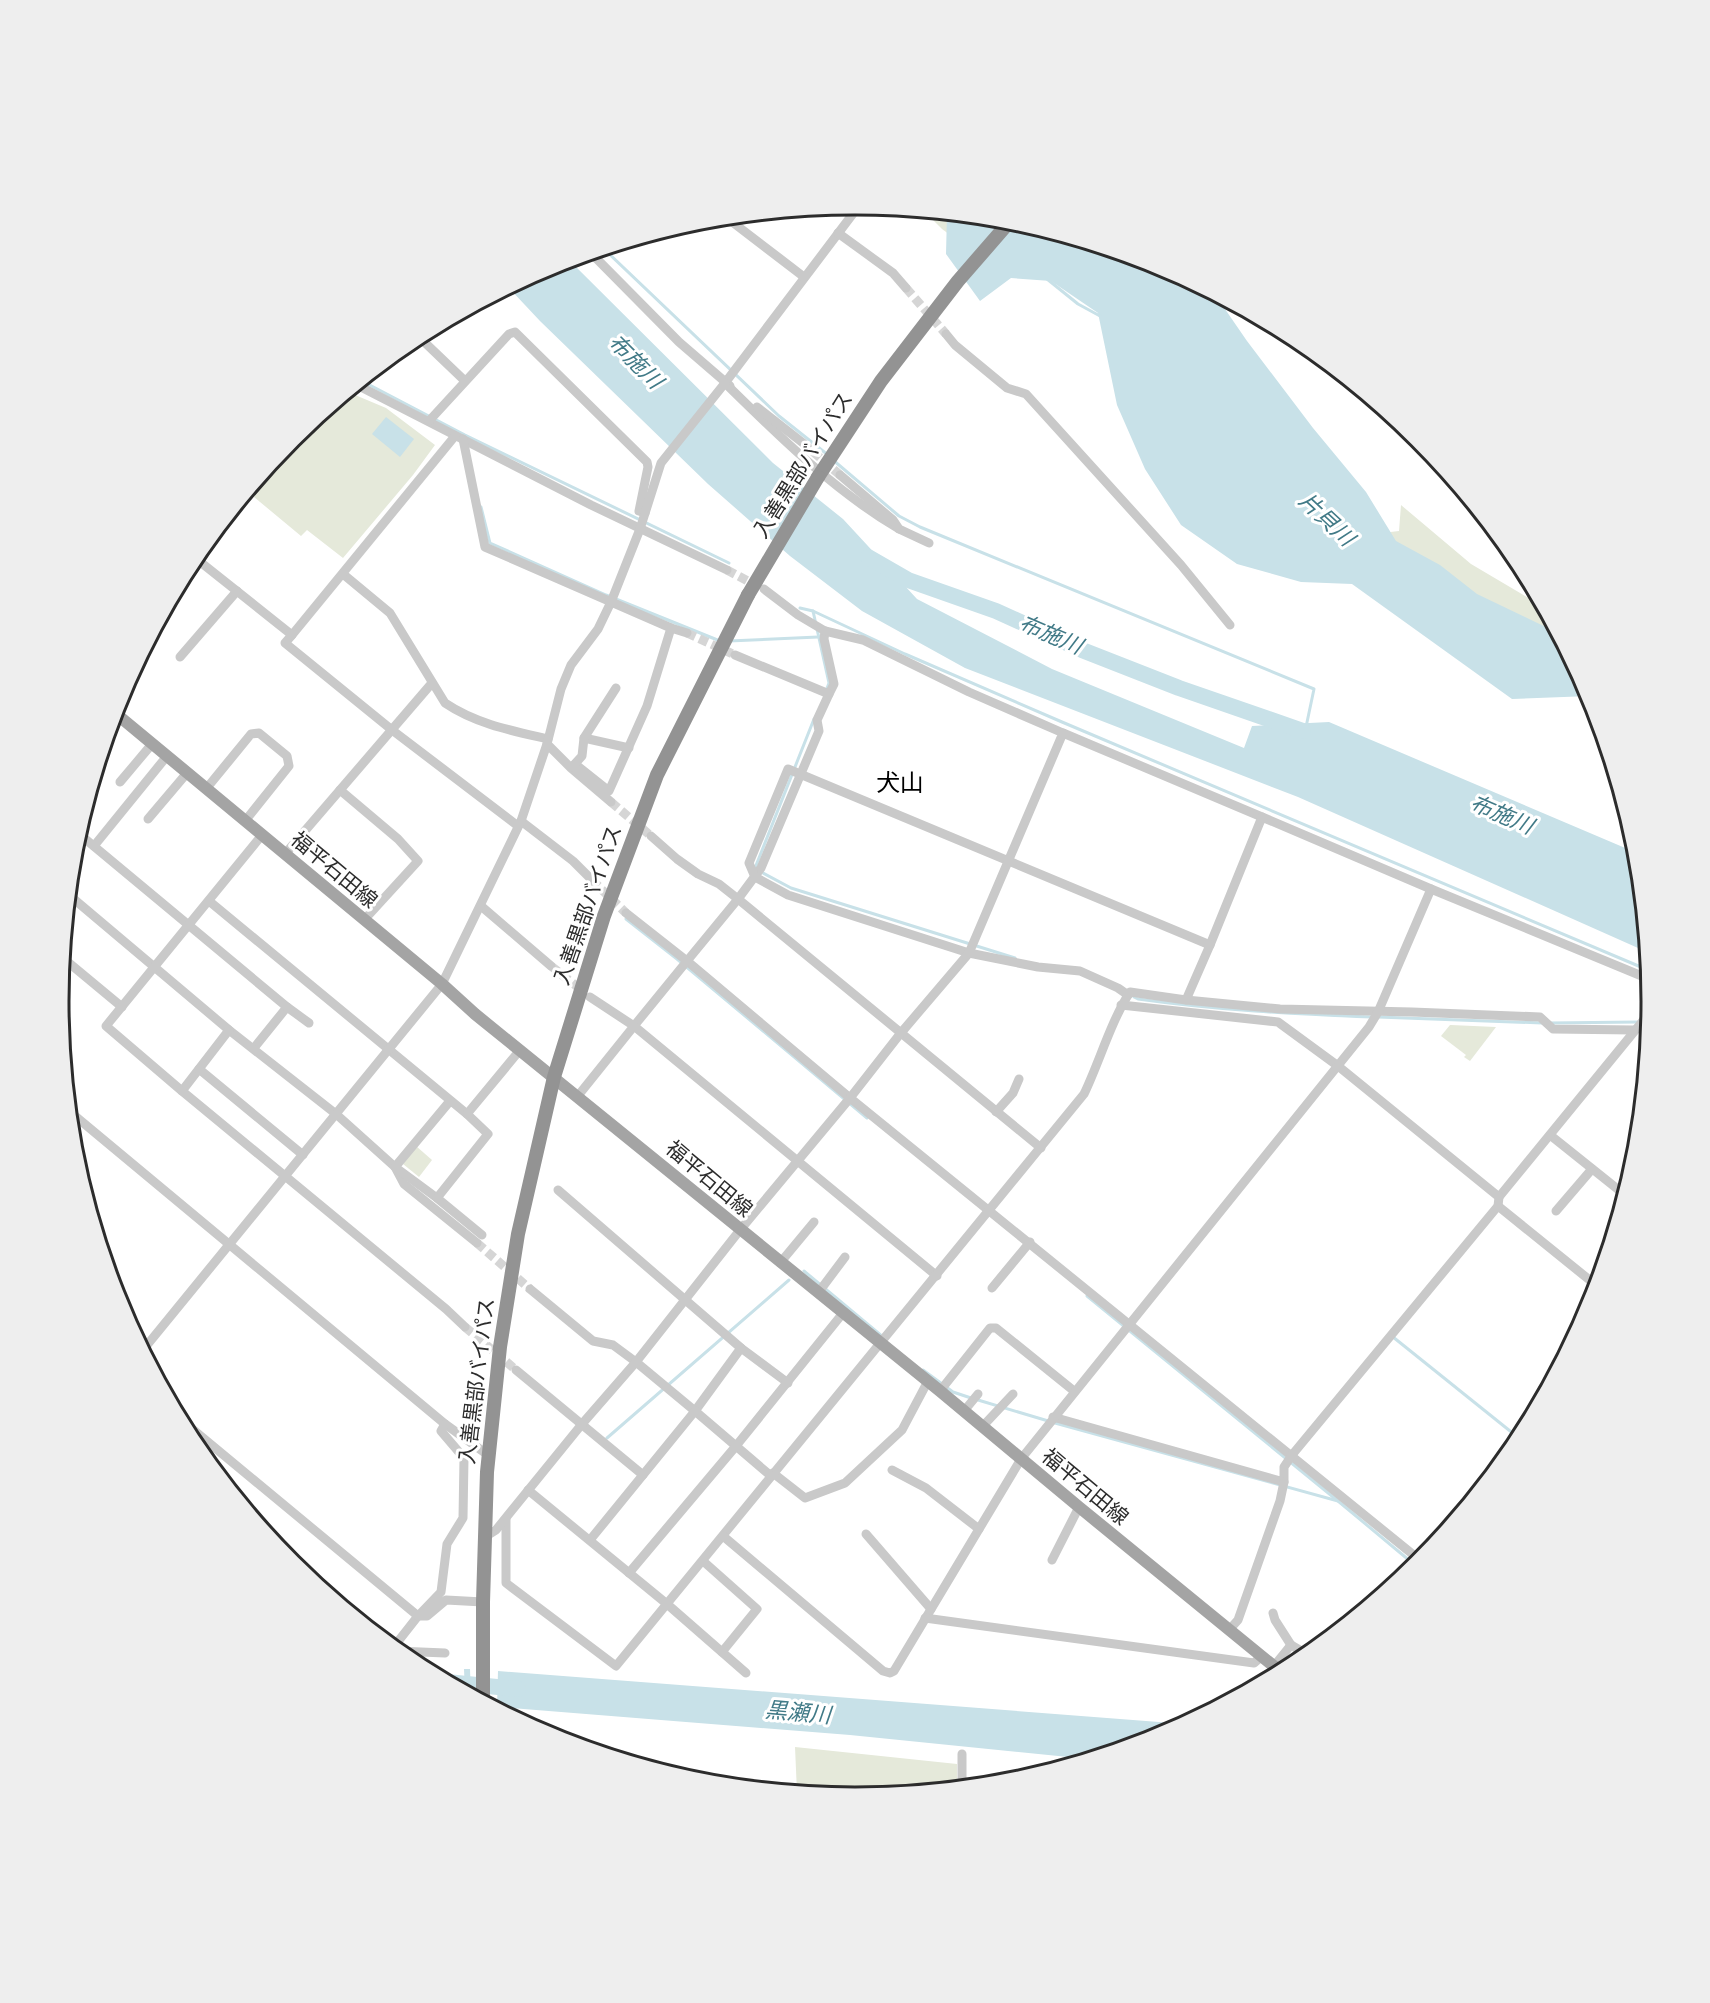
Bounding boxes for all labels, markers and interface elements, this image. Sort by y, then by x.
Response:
water label: 布施川 [603,328,670,395]
street label: 入善黒部バイパス [748,387,857,542]
water label: 片貝川 [1294,487,1361,552]
water label: 布施川 [1016,609,1088,660]
district label: 犬山 [876,769,924,796]
water label: 布施川 [1467,789,1539,840]
street label: 入善黒部バイパス [548,822,626,988]
street label: 福平石田線 [287,826,383,912]
street label: 福平石田線 [662,1135,758,1221]
street label: 入善黒部バイパス [454,1296,498,1466]
street label: 福平石田線 [1038,1443,1134,1529]
water label: 黒瀬川 [764,1696,834,1728]

